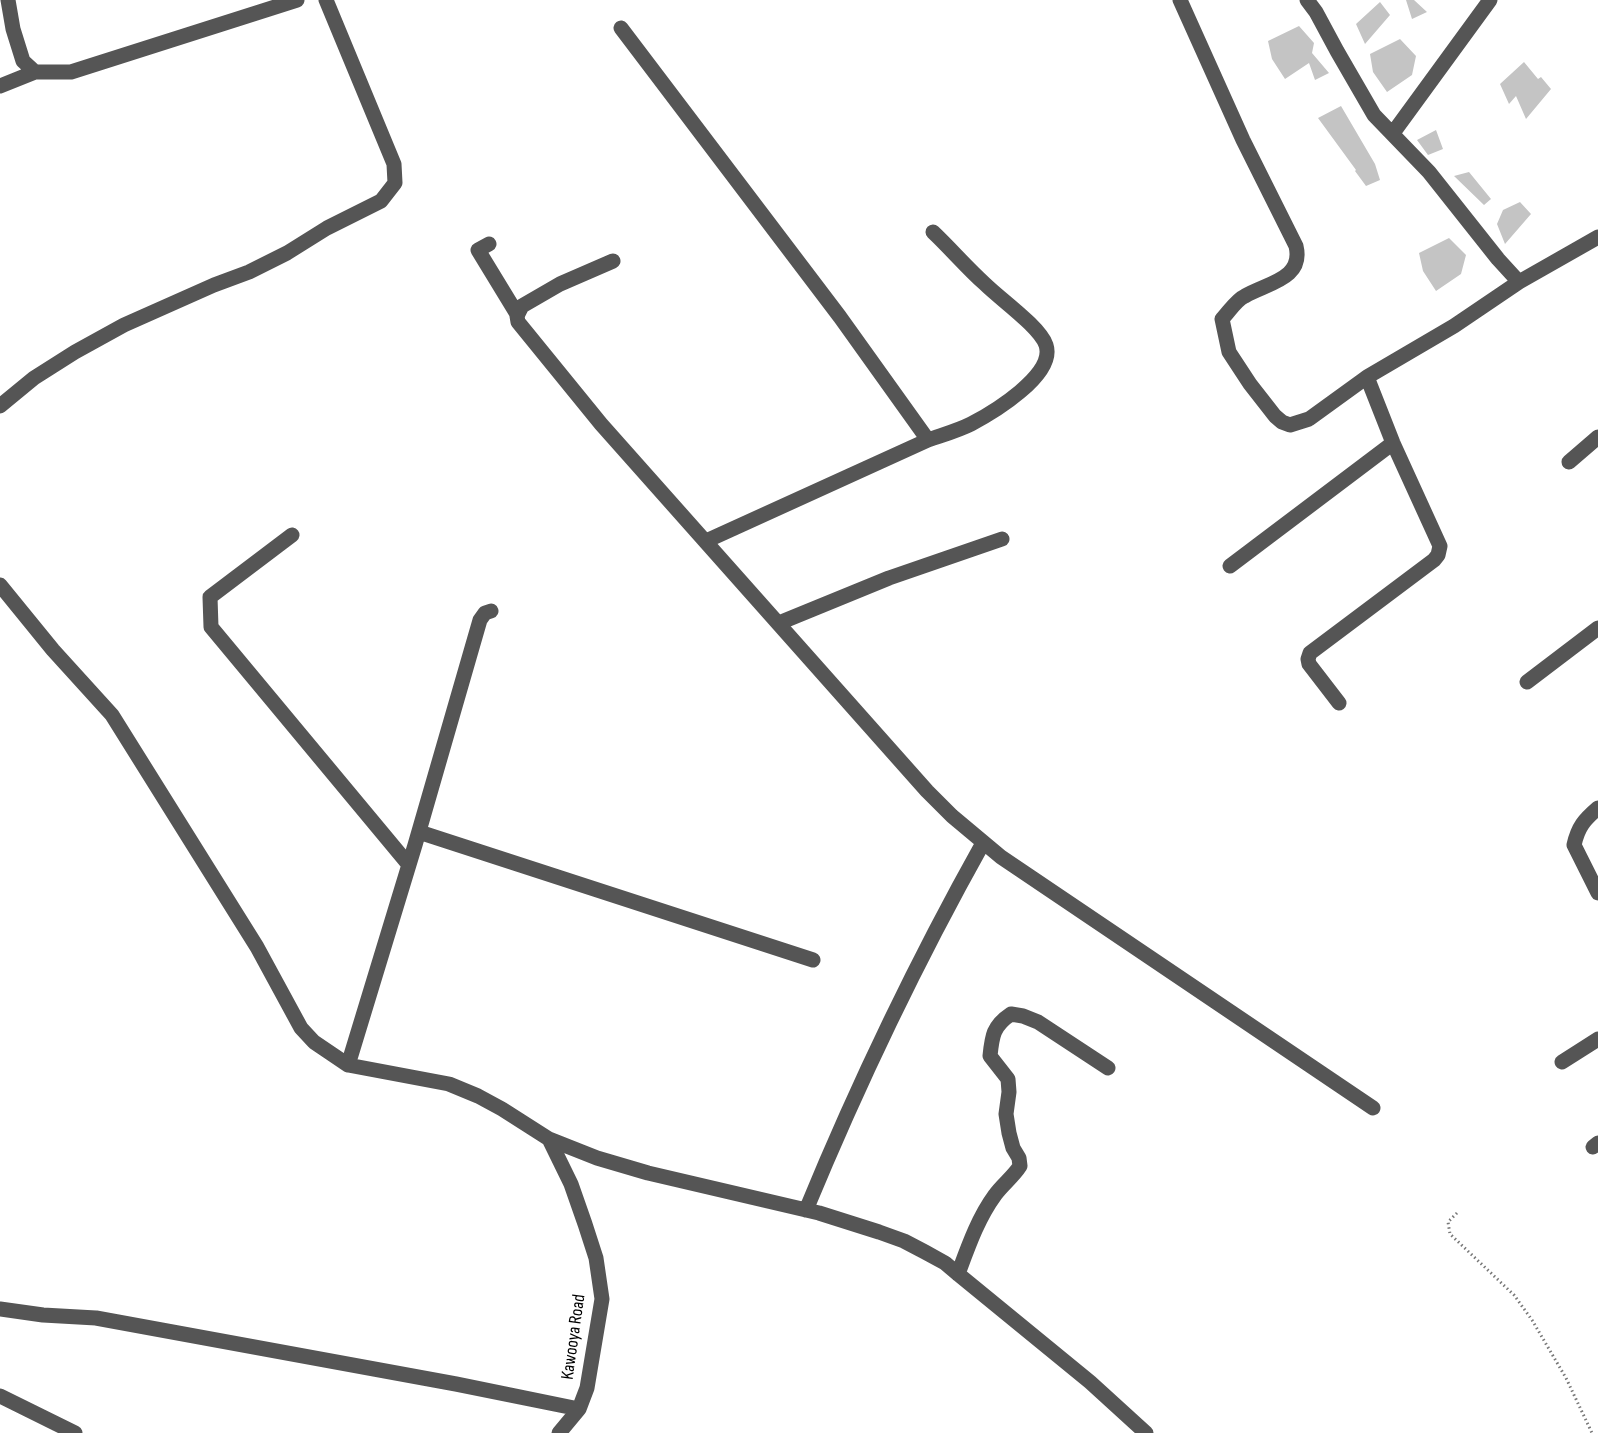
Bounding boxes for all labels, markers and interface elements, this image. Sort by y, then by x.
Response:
street label: Kawooya Road [557,1293,591,1381]

